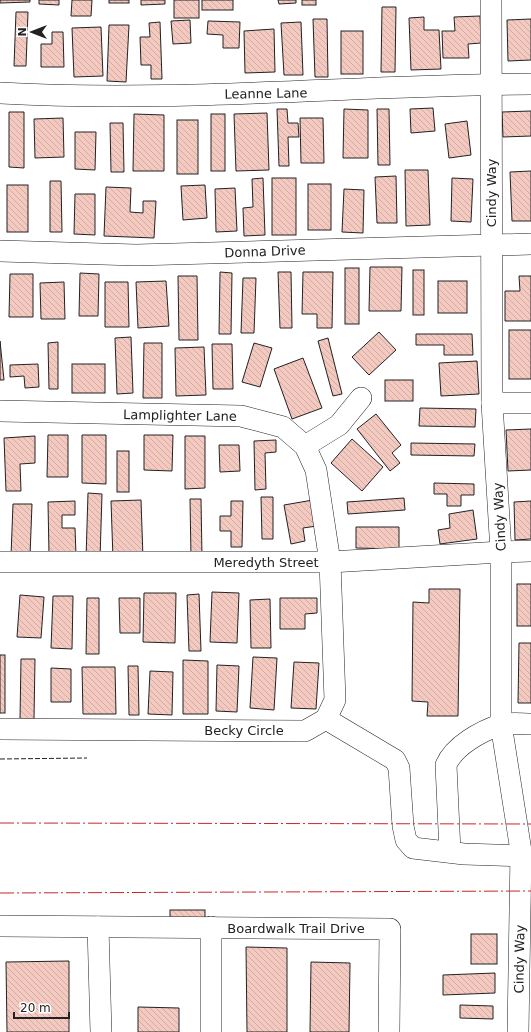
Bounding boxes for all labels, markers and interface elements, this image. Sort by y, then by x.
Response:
north arrow [12,12,52,52]
text: N [16,27,29,37]
street label: Leanne Lane [224,85,308,102]
street label: Cindy Way [484,158,499,227]
street label: Donna Drive [224,243,306,260]
street label: Lamplighter Lane [123,407,237,424]
street label: Cindy Way [490,482,509,552]
street label: Meredyth Street [213,555,319,570]
street label: Becky Circle [204,723,284,738]
street label: Boardwalk Trail Drive [227,921,365,936]
street label: Cindy Way [511,924,528,993]
scale bar [14,994,69,1020]
text: 20 m [20,1001,51,1015]

